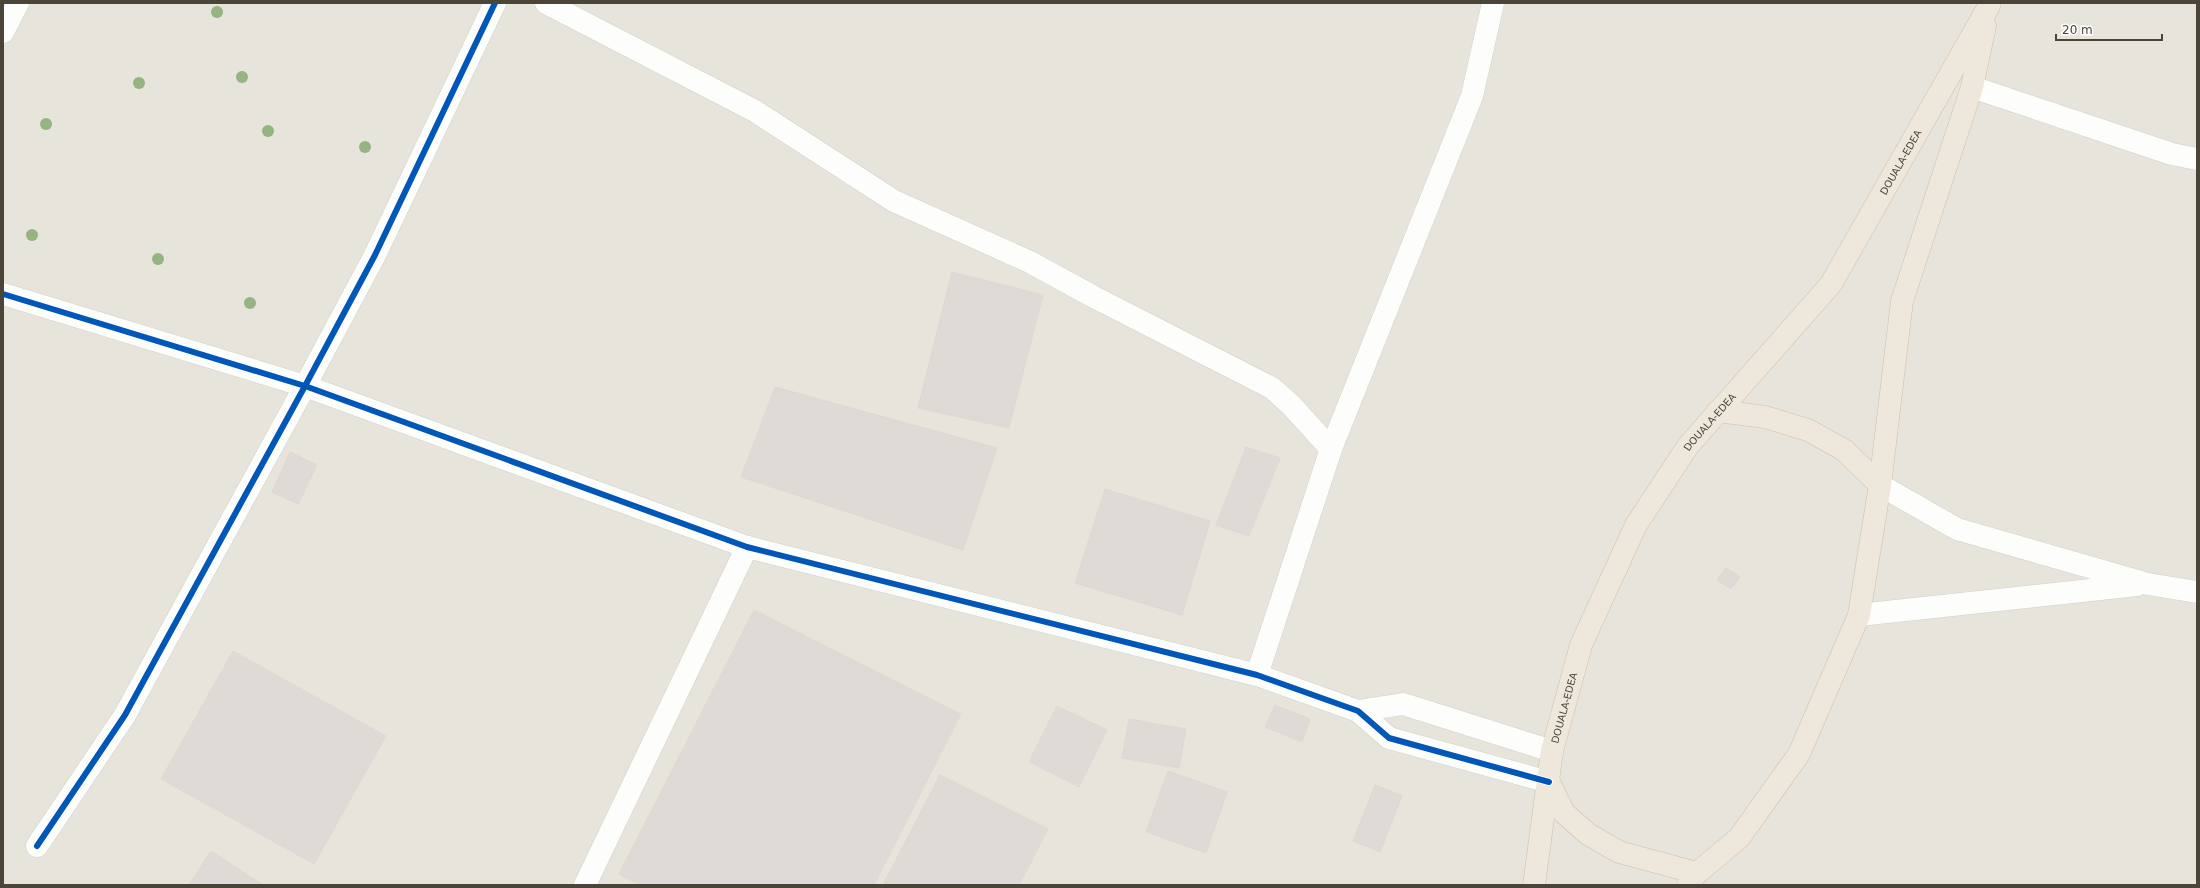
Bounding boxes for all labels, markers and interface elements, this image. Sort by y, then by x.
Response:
scale bar [2056,16,2162,42]
text: 20 m [2062,23,2093,37]
street label: DOUALA-EDEA [1877,127,1923,197]
street label: DOUALA-EDEA [1681,391,1738,453]
street label: DOUALA-EDEA [1549,671,1579,744]

